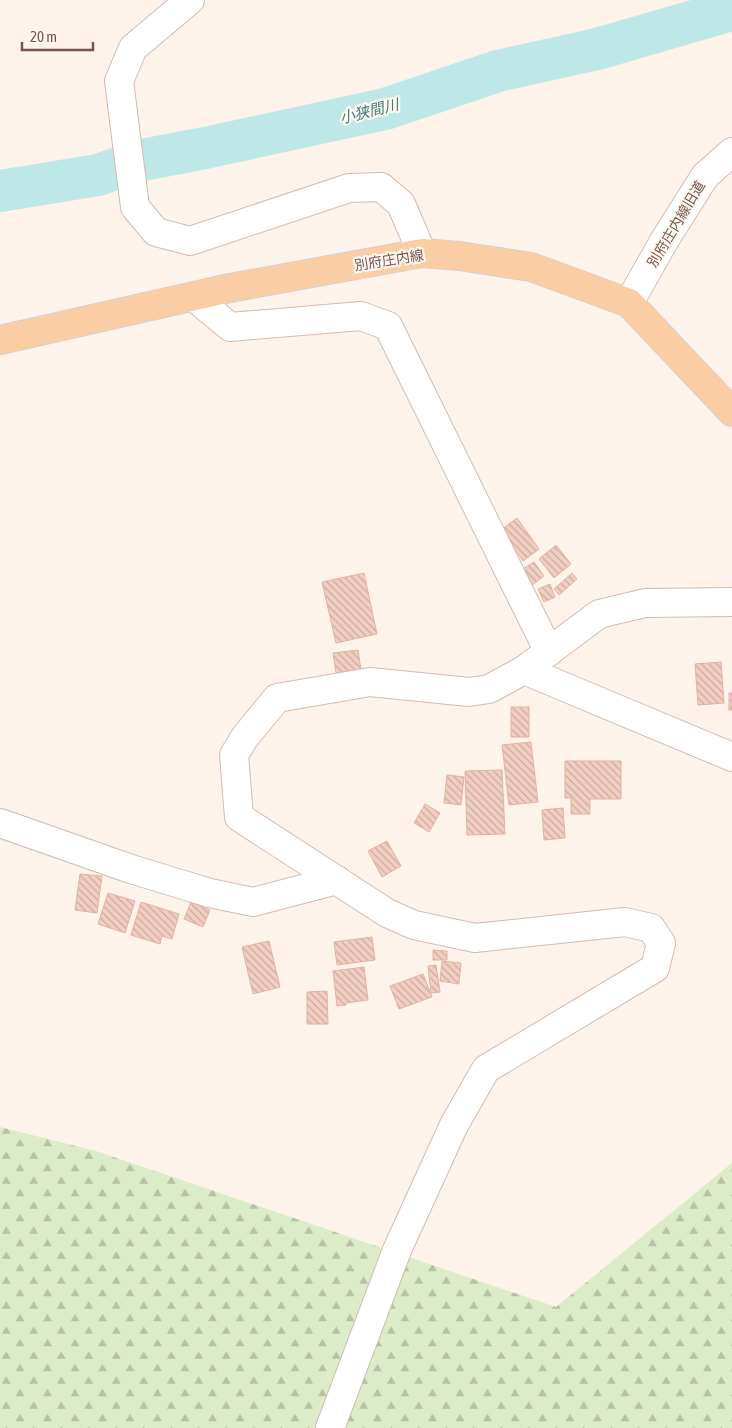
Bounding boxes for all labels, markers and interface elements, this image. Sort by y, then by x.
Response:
scale bar [22,20,94,52]
text: 20 m [30,28,57,45]
water label: 小狭間川 [338,95,402,127]
street label: 別府庄内線旧道 [644,178,708,270]
street label: 別府庄内線 [353,247,425,273]

